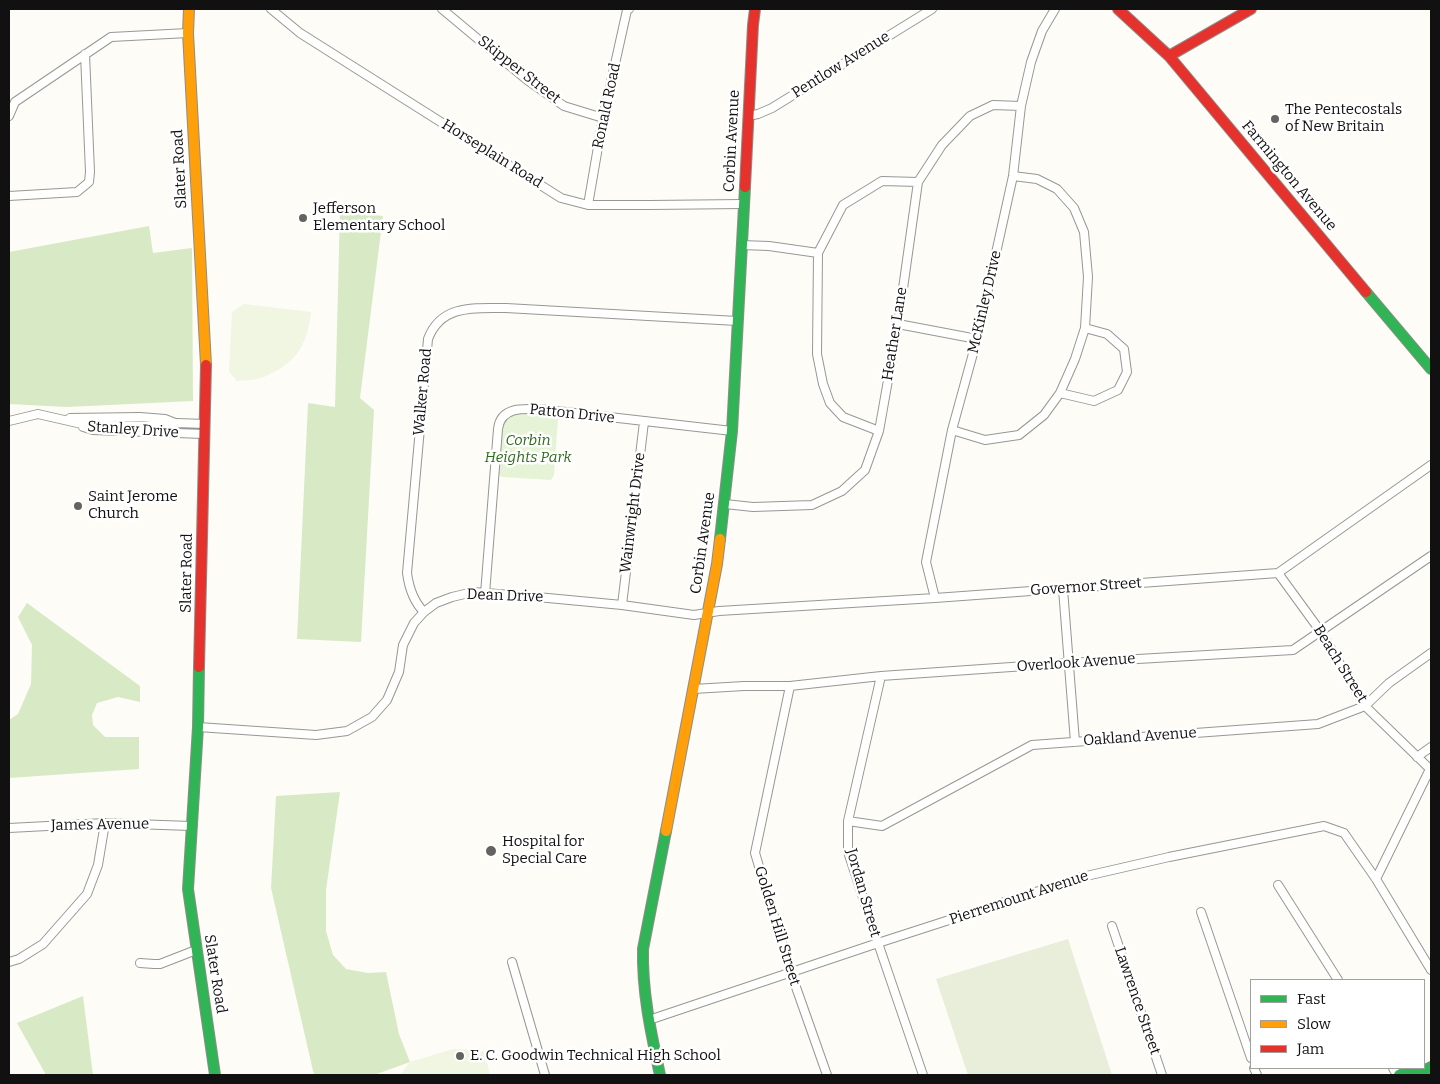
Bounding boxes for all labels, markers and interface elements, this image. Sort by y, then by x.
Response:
street label: Pentlow Avenue [789,28,893,102]
street label: Skipper Street [474,32,564,108]
street label: Ronald Road [589,61,625,151]
street label: Corbin Avenue [720,89,744,193]
place label: The Pentecostals of New Britain [1285,101,1402,136]
marker: The Pentecostals of New Britain [1269,113,1281,125]
street label: Horseplain Road [438,116,546,192]
street label: Farmington Avenue [1238,117,1340,235]
street label: Slater Road [169,129,191,209]
place label: Jefferson Elementary School [313,200,445,235]
marker: Jefferson Elementary School [297,212,309,224]
street label: McKinley Drive [964,249,1006,355]
street label: Heather Lane [879,286,911,382]
street label: Walker Road [410,348,436,436]
street label: Patton Drive [529,401,615,427]
street label: Stanley Drive [87,418,179,442]
park label: Corbin Heights Park [484,432,572,467]
street label: Wainwright Drive [617,452,649,574]
place label: Saint Jerome Church [88,488,178,523]
street label: Corbin Avenue [687,491,719,595]
marker: Saint Jerome Church [72,500,84,512]
street label: Slater Road [177,533,197,613]
street label: Governor Street [1030,574,1142,600]
street label: Dean Drive [466,586,544,606]
street label: Beach Street [1309,622,1371,706]
street label: Overlook Avenue [1016,650,1136,676]
street label: Oakland Avenue [1083,724,1197,750]
street label: James Avenue [51,815,149,835]
place label: Hospital for Special Care [502,833,587,868]
marker: Hospital for Special Care [484,844,498,858]
street label: Jordan Street [842,847,884,939]
street label: Golden Hill Street [750,864,804,988]
street label: Pierremount Avenue [947,867,1091,929]
street label: Slater Road [200,933,230,1015]
street label: Lawrence Street [1110,945,1164,1057]
legend [1250,979,1425,1069]
text: Fast [1297,990,1326,1008]
text: Slow [1297,1015,1331,1033]
text: Jam [1297,1040,1324,1058]
place label: E. C. Goodwin Technical High School [470,1047,721,1065]
marker: E. C. Goodwin Technical High School [454,1050,466,1062]

